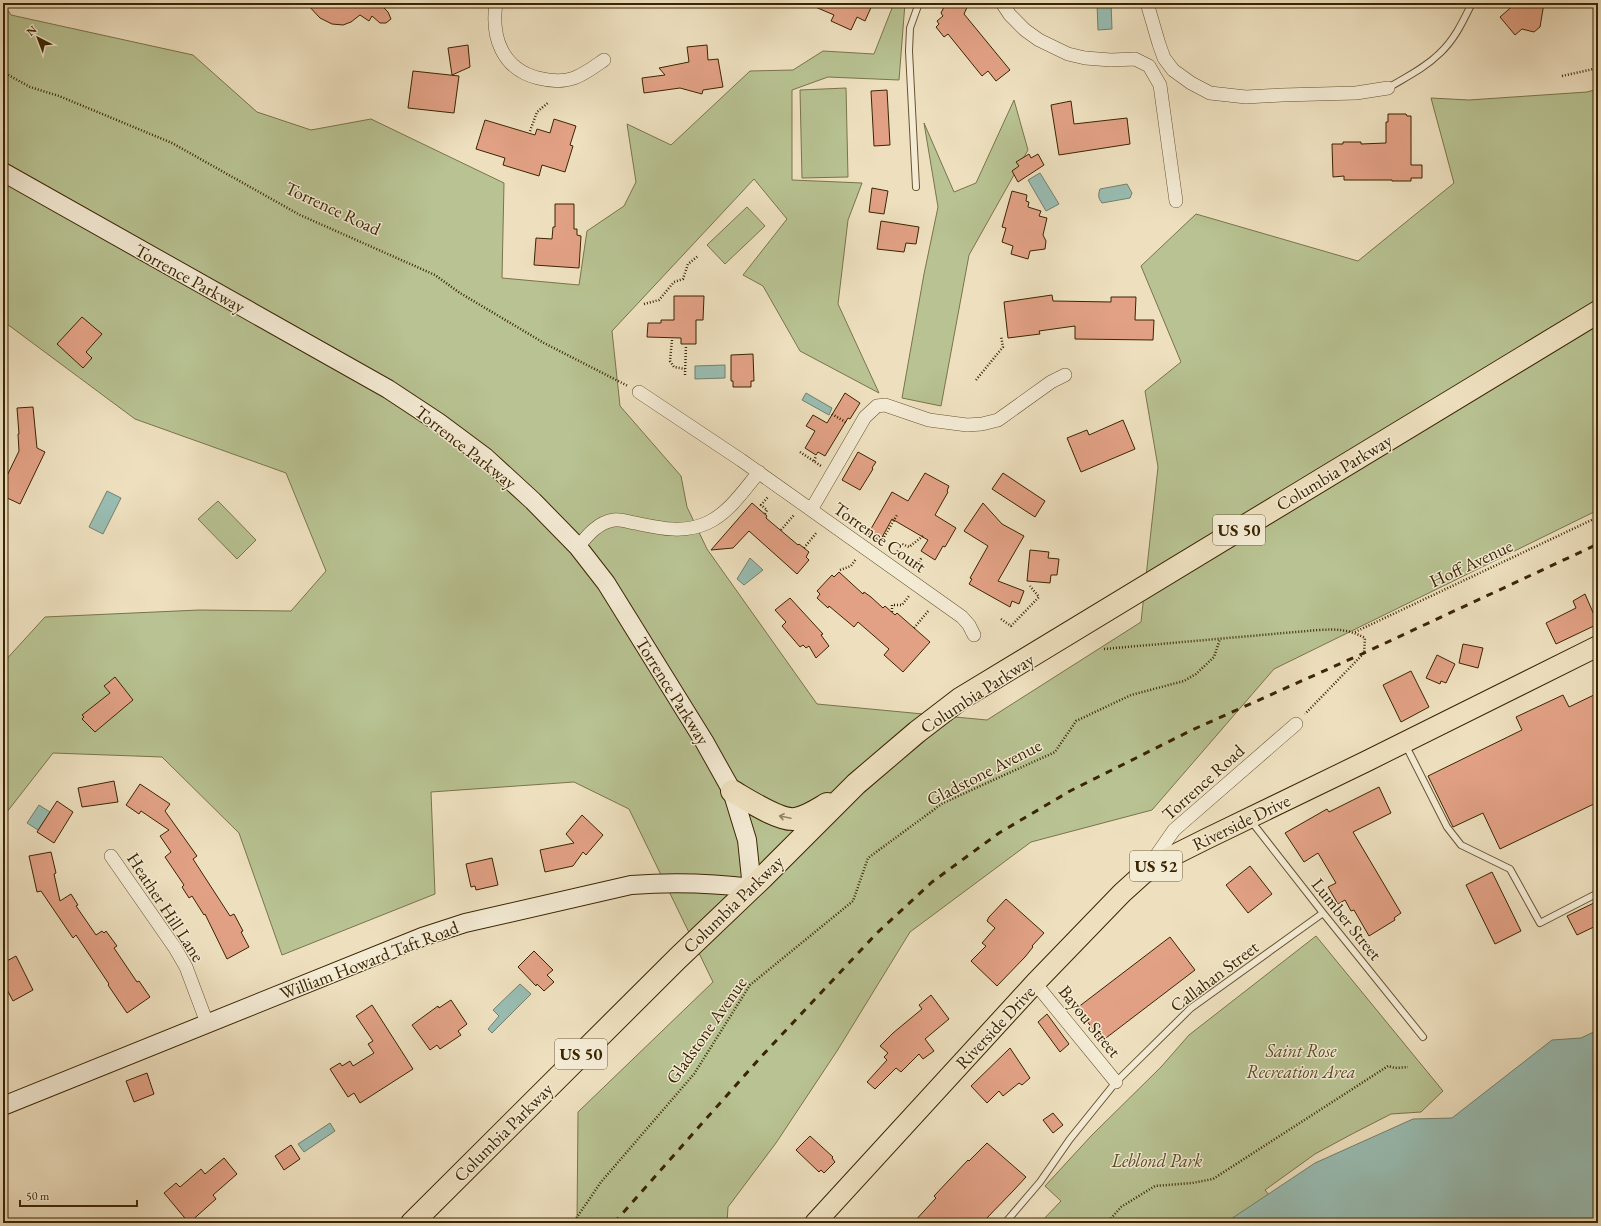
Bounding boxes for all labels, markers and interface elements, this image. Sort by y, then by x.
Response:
north arrow [18,18,58,58]
text: N [23,22,39,39]
street label: Torrence Road [282,176,385,241]
street label: Torrence Parkway [131,238,249,318]
street label: Torrence Parkway [411,400,522,494]
street label: Columbia Parkway [1272,428,1396,516]
street label: Torrence Court [829,497,931,578]
road number: US 50 [1213,515,1265,545]
street label: Hoff Avenue [1426,534,1516,592]
street label: Torrence Parkway [631,633,715,749]
street label: Columbia Parkway [916,648,1038,738]
street label: Gladstone Avenue [923,733,1045,811]
street label: Torrence Road [1157,738,1250,825]
street label: Riverside Drive [1188,788,1294,856]
one-way arrow [779,813,792,821]
street label: Heather Hill Lane [122,848,210,966]
street label: Columbia Parkway [678,850,788,958]
road number: US 52 [1130,851,1182,881]
street label: Lumber Street [1307,873,1387,965]
street label: William Howard Taft Road [276,915,462,1005]
street label: Callahan Street [1165,935,1263,1017]
street label: Gladstone Avenue [660,972,752,1088]
street label: Riverside Drive [950,980,1040,1074]
street label: Bayou Street [1054,980,1126,1062]
road number: US 50 [555,1039,607,1069]
park label: Saint Rose Recreation Area [1246,1039,1356,1083]
street label: Columbia Parkway [448,1077,558,1187]
park label: Leblond Park [1110,1149,1203,1172]
scale bar [20,1182,137,1208]
text: 50 m [26,1188,50,1204]

